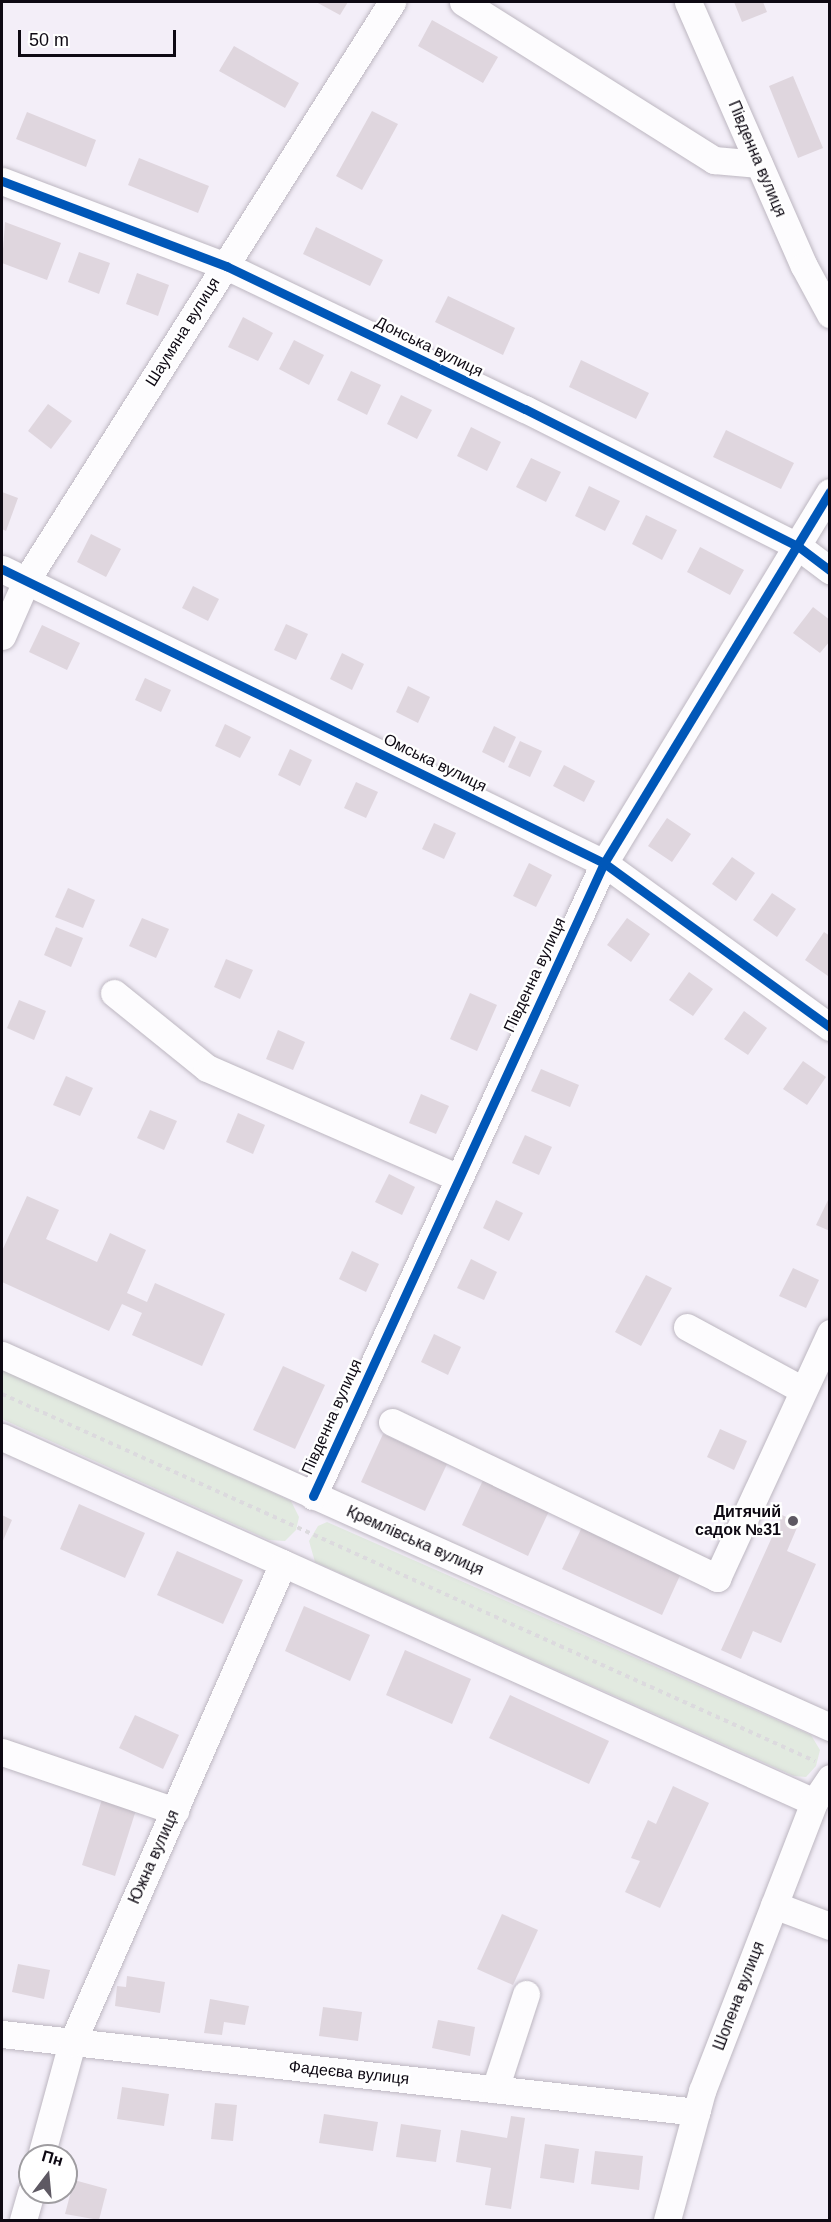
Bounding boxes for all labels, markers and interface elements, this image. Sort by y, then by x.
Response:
scale bar [21,18,178,56]
text: 50 m [29,30,69,50]
street label: Південна вулиця [724,98,790,220]
street label: Шаумяна вулиця [142,274,224,390]
street label: Донська вулиця [372,313,486,381]
street label: Омська вулиця [380,730,490,796]
street label: Південна вулиця [500,915,570,1035]
street label: Південна вулиця [298,1356,366,1478]
street label: Кремлівська вулиця [343,1502,487,1580]
place label: Дитячий садок №31 [695,1502,781,1540]
marker: Дитячий садок №31 [786,1514,800,1528]
street label: Южна вулиця [125,1807,183,1907]
street label: Шопена вулиця [709,1939,769,2053]
street label: Фадеєва вулиця [288,2057,410,2089]
north arrow [18,2144,78,2204]
text: Пн [40,2147,65,2169]

